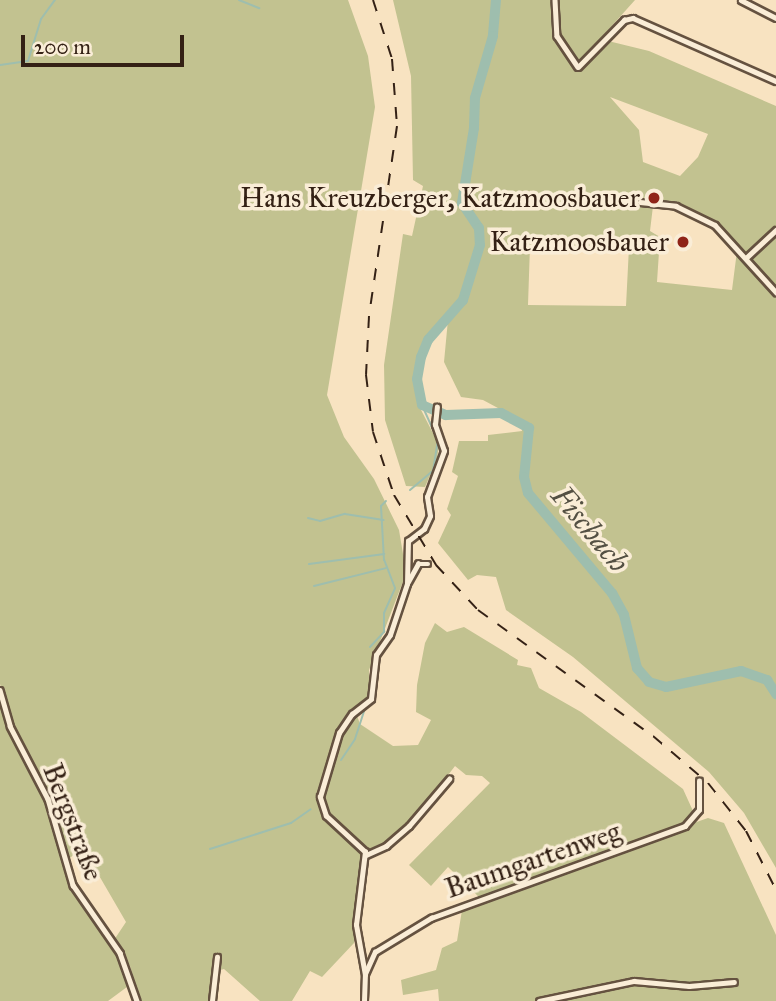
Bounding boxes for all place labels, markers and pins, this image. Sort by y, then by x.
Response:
place label: Hans Kreuzberger, Katzmoosbauer [240,181,640,215]
marker: Hans Kreuzberger, Katzmoosbauer [646,190,662,206]
place label: Katzmoosbauer [490,225,669,259]
marker: Katzmoosbauer [675,234,691,250]

